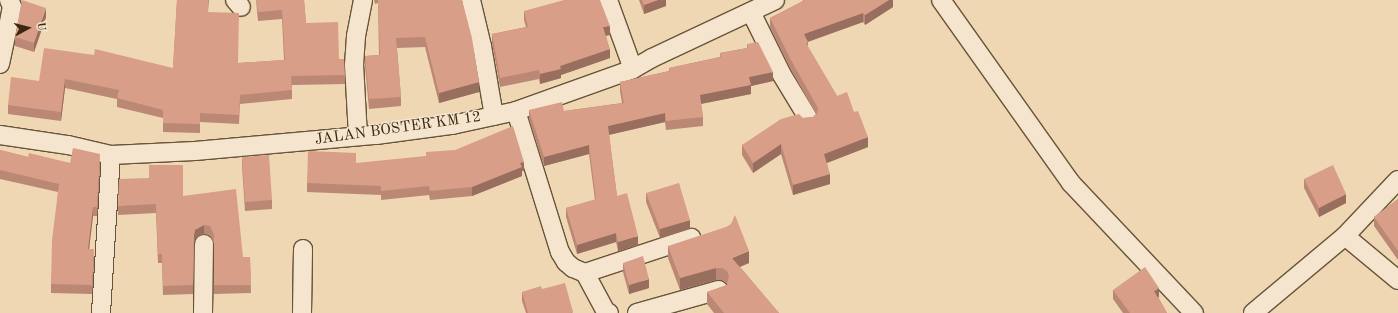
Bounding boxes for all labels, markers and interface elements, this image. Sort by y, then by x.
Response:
north arrow [8,8,48,48]
text: U [34,21,46,31]
street label: JALAN BOSTER KM 12 [314,108,482,150]

